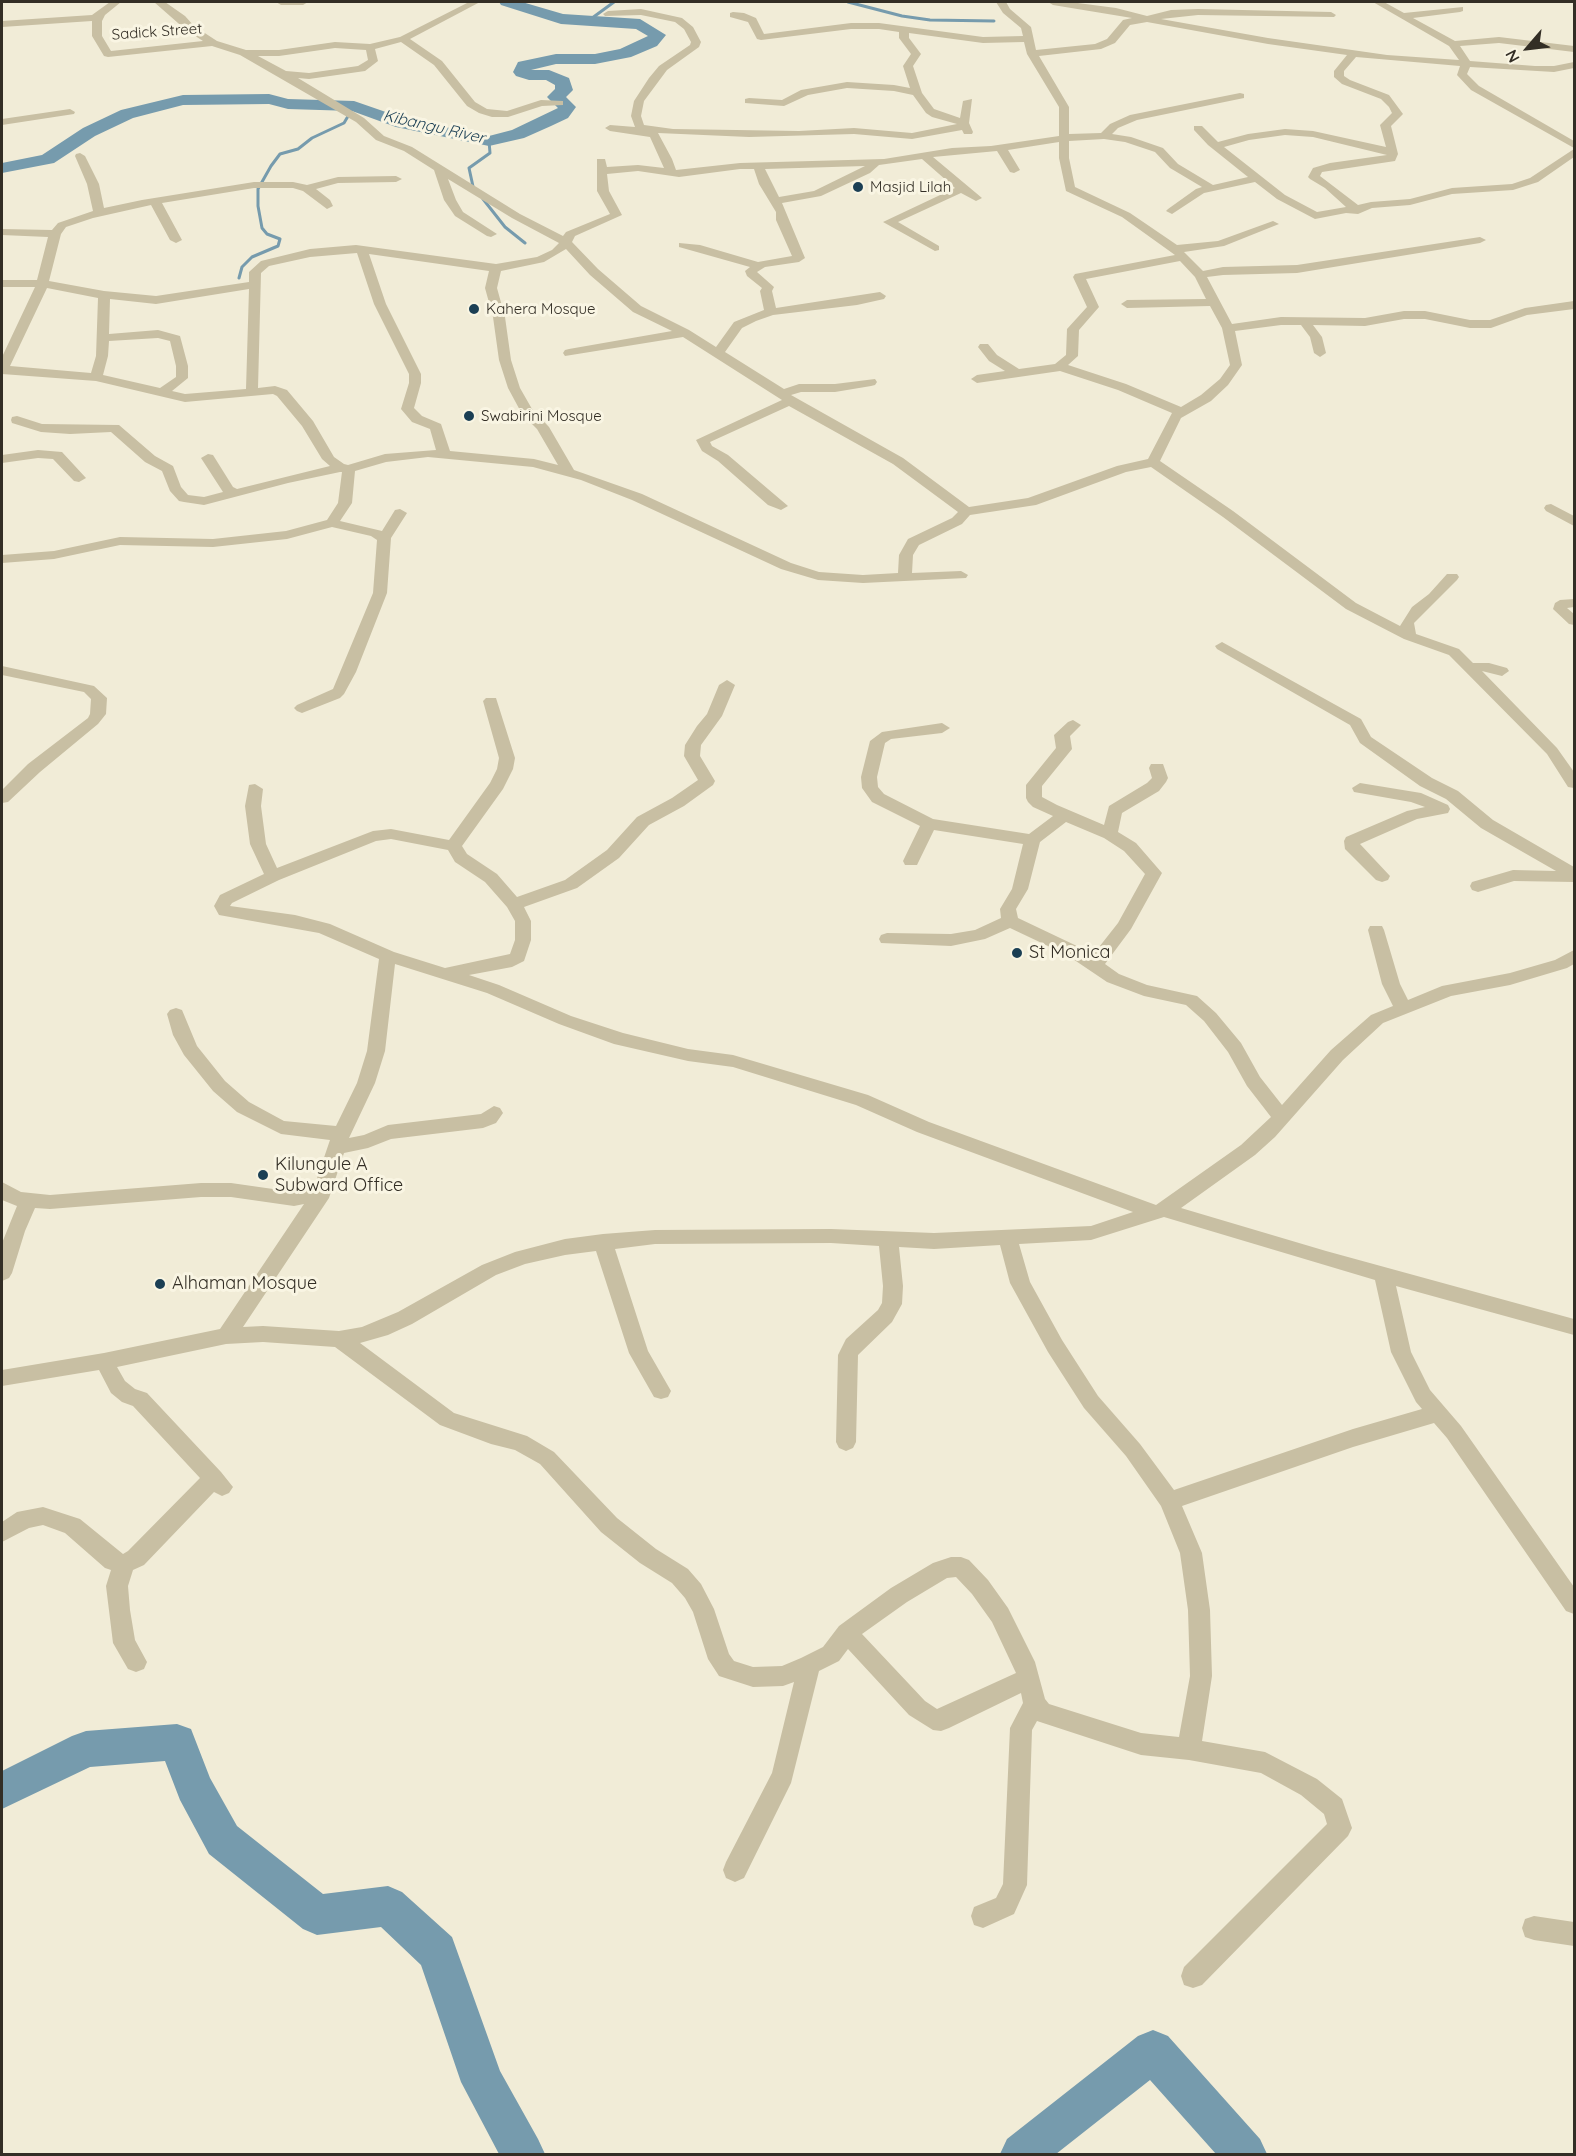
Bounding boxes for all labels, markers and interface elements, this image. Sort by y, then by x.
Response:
north arrow [1498,18,1558,78]
street label: Sadick Street [111,20,203,44]
text: N [1501,47,1524,66]
water label: Kibangu River [381,106,487,148]
place label: Masjid Lilah [870,178,951,196]
marker: Masjid Lilah [851,180,865,194]
place label: Kahera Mosque [486,300,596,318]
marker: Kahera Mosque [467,302,481,316]
place label: Swabirini Mosque [481,407,602,425]
marker: Swabirini Mosque [462,409,476,423]
place label: St Monica [1029,942,1110,964]
marker: St Monica [1010,946,1024,960]
place label: Kilungule A Subward Office [275,1154,403,1196]
marker: Kilungule A Subward Office [256,1168,270,1182]
place label: Alhaman Mosque [172,1273,317,1295]
marker: Alhaman Mosque [153,1277,167,1291]

